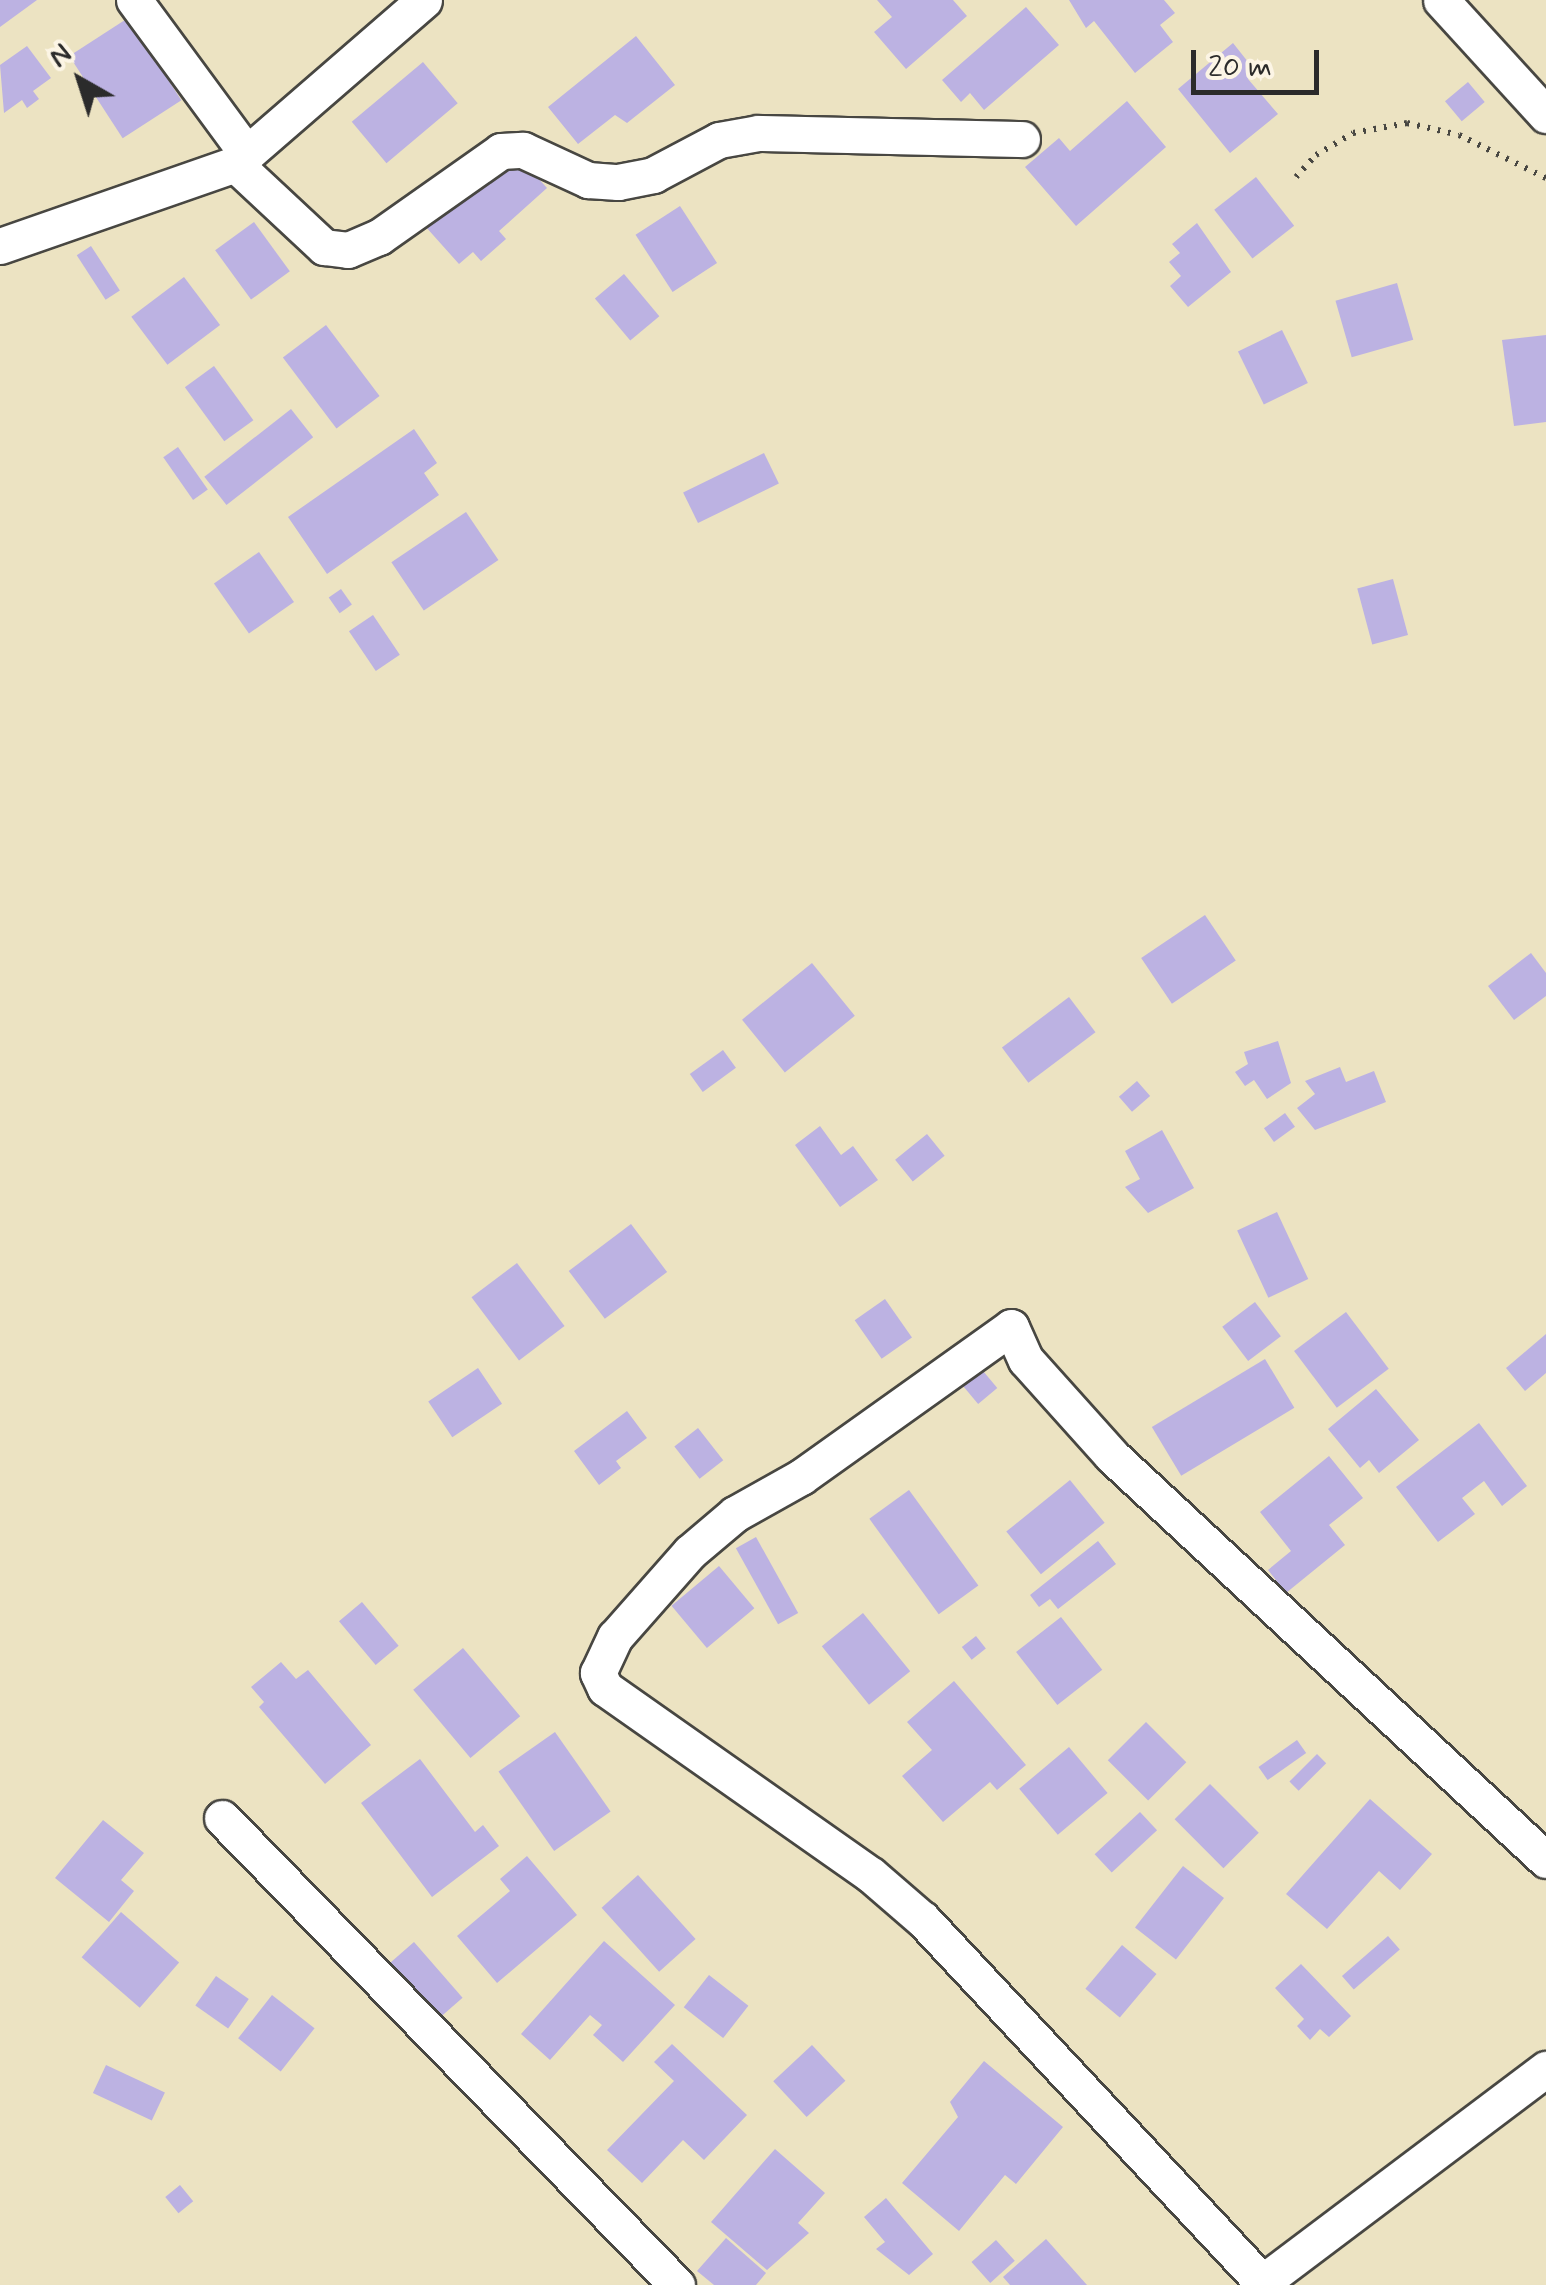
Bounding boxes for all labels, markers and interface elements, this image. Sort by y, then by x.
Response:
north arrow [30,30,130,130]
scale bar [1196,30,1324,92]
text: N [42,36,80,77]
text: 20 m [1208,48,1272,87]

